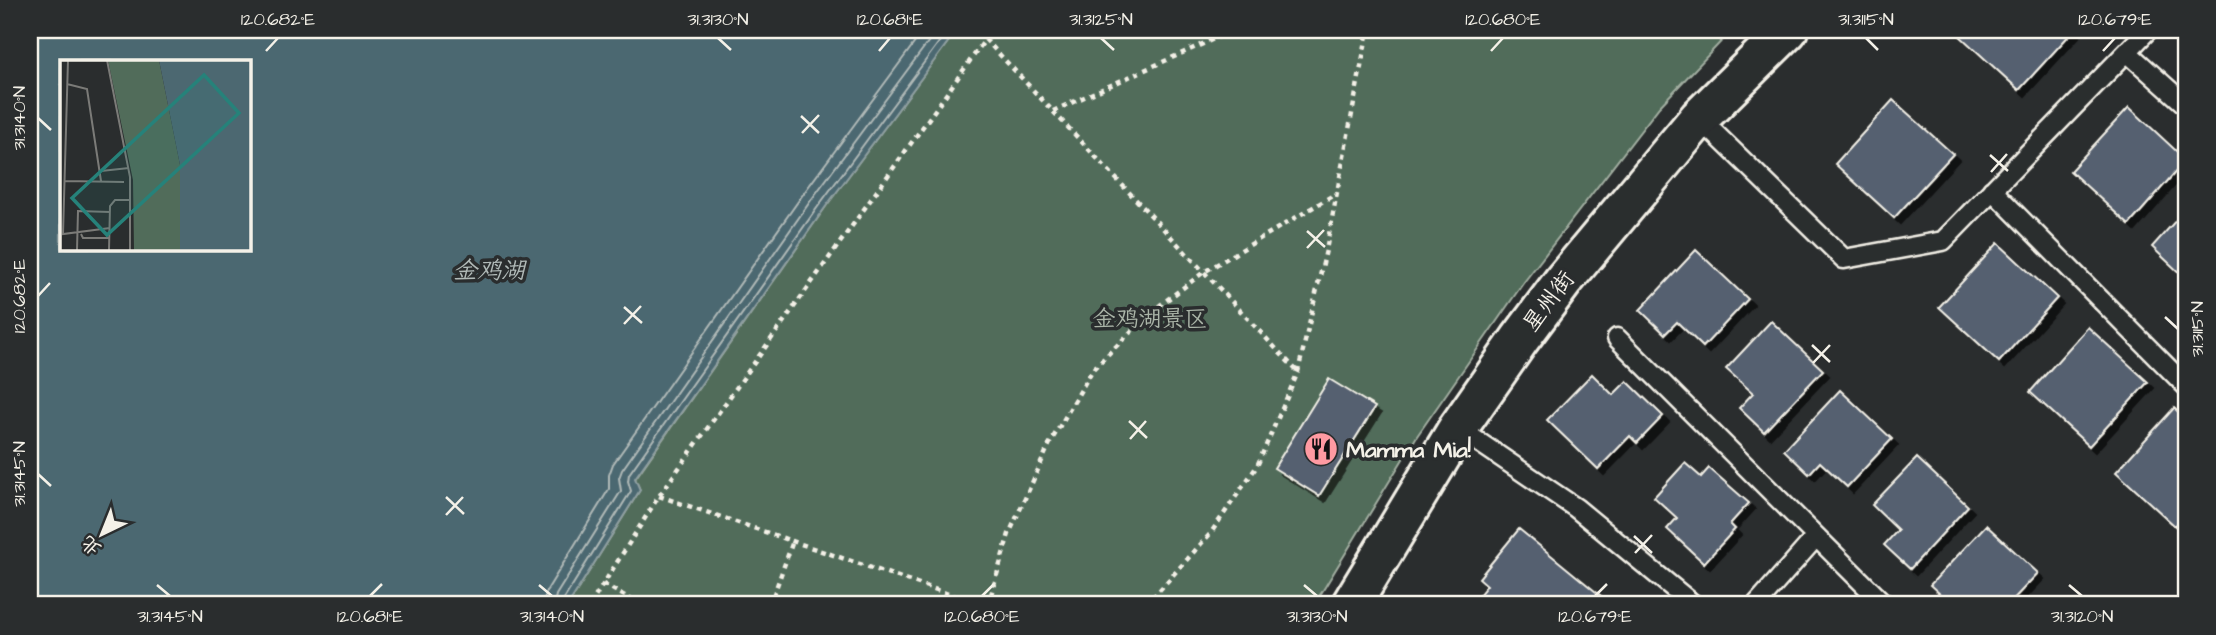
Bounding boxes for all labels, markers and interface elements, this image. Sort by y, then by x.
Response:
text: 120.682°E [241,7,316,32]
text: 31.3130°N [687,7,749,32]
text: 120.681°E [857,7,924,32]
text: 31.3125°N [1069,7,1133,32]
text: 120.680°E [1465,7,1541,32]
text: 31.3115°N [1838,7,1894,32]
text: 120.679°E [2078,7,2152,32]
inset map [60,60,250,250]
text: 31.3140°N [7,86,32,150]
water label: 金鸡湖 [453,254,528,288]
text: 120.682°E [7,258,32,333]
street label: 星州街 [1515,264,1582,339]
text: 31.3115°N [2185,301,2210,357]
park label: 金鸡湖景区 [1093,303,1208,335]
restaurant icon: Mamma Mia! [1302,430,1340,468]
place label: Mamma Mia! [1346,434,1472,466]
text: 31.3145°N [7,441,32,507]
north arrow [66,498,136,568]
text: 北 [75,529,108,562]
text: 31.3145°N [137,604,203,629]
text: 120.681°E [337,604,404,629]
text: 31.3140°N [520,604,584,629]
text: 120.680°E [944,604,1020,629]
text: 31.3130°N [1286,604,1348,629]
text: 120.679°E [1558,604,1632,629]
text: 31.3120°N [2051,604,2113,629]

